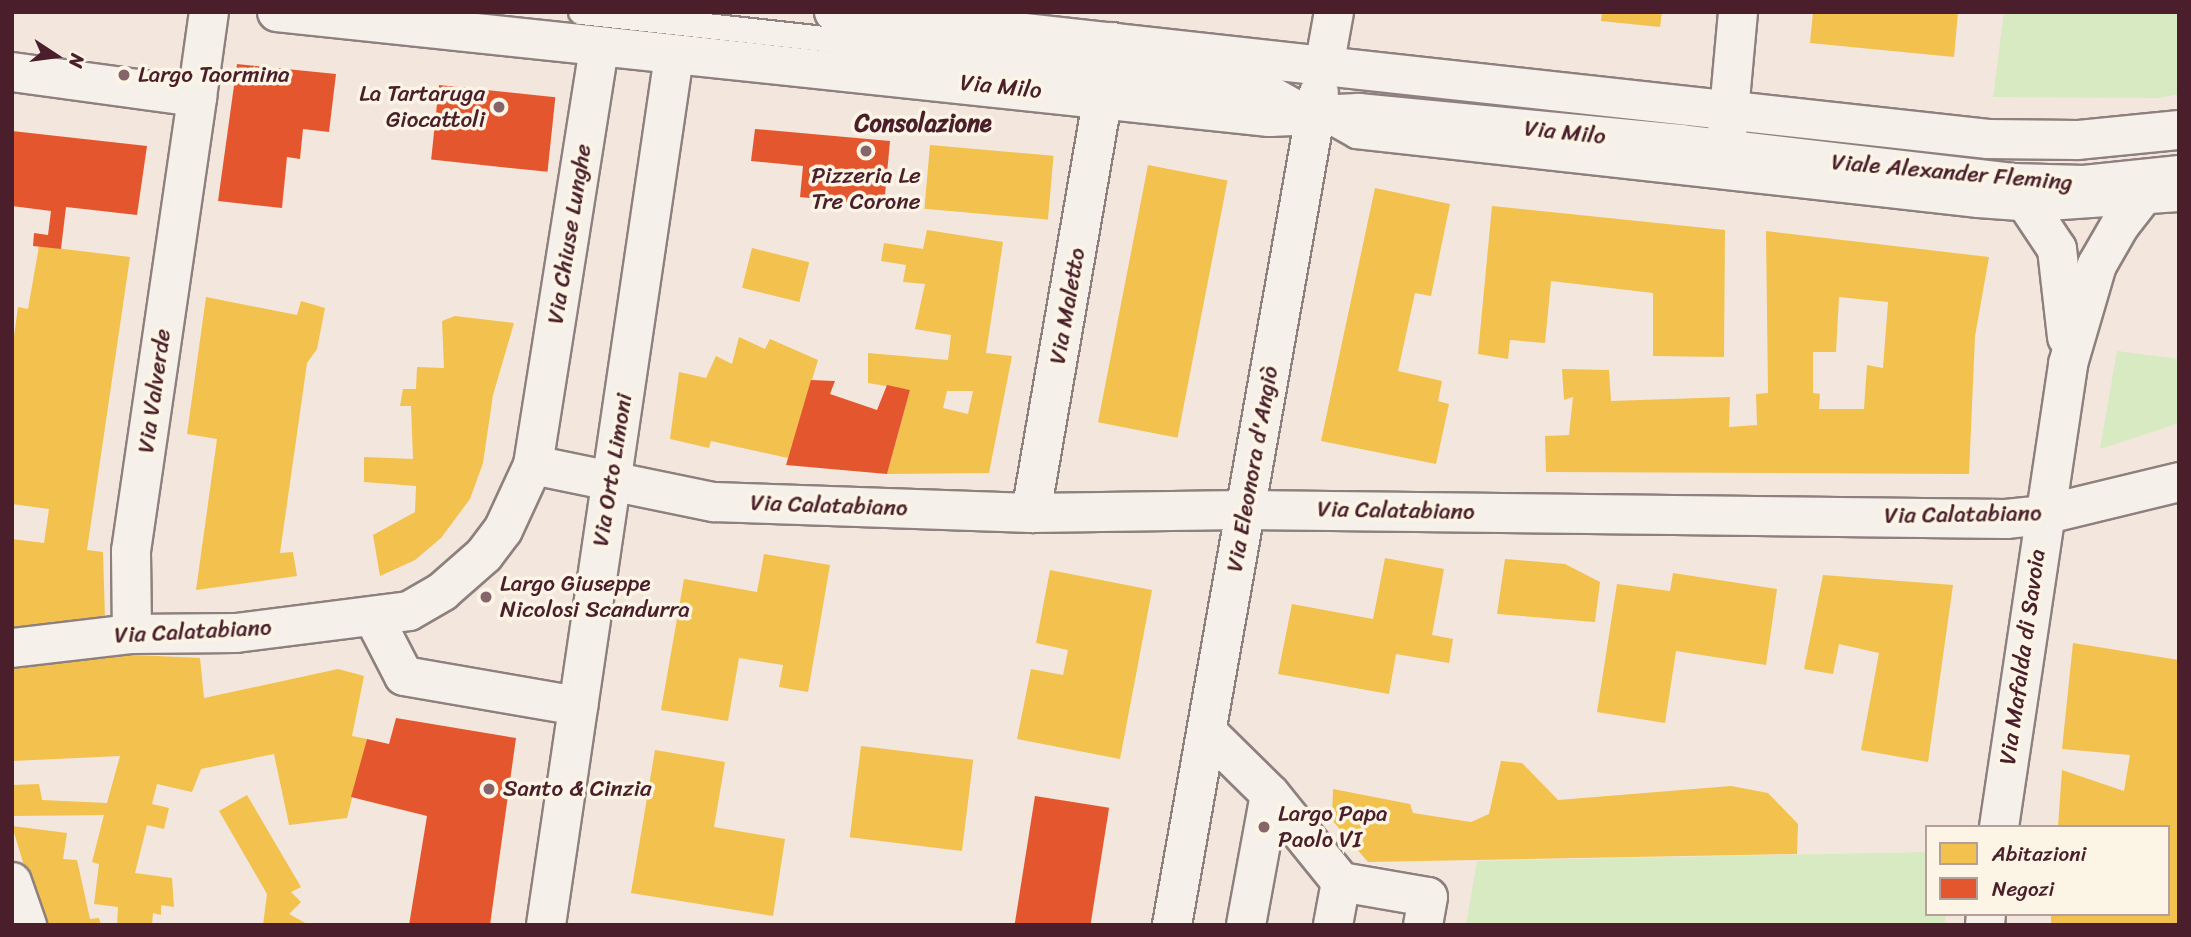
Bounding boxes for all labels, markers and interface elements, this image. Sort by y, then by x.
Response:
north arrow [21,21,91,91]
text: N [59,51,95,71]
place label: Largo Taormina [138,61,290,89]
marker: Largo Taormina [116,67,132,83]
street label: Via Milo [959,69,1043,105]
place label: La Tartaruga Giocattoli [359,80,485,134]
marker: La Tartaruga Giocattoli [491,99,507,115]
district label: Consolazione [855,110,991,138]
street label: Via Milo [1523,115,1607,151]
street label: Via Chiuse Lunghe [542,142,598,326]
marker: Pizzeria Le Tre Corone [858,143,874,159]
street label: Viale Alexander Fleming [1830,149,2074,197]
place label: Pizzeria Le Tre Corone [811,162,921,216]
street label: Via Maletto [1044,246,1092,366]
street label: Via Valverde [133,328,177,454]
street label: Via Eleonora d'Angiò [1221,364,1285,574]
street label: Via Orto Limoni [587,391,639,549]
street label: Via Calatabiano [750,489,908,523]
street label: Via Calatabiano [1317,496,1475,526]
street label: Via Calatabiano [1884,500,2042,530]
street label: Via Mafalda di Savoia [1994,548,2052,766]
place label: Largo Giuseppe Nicolosi Scandurra [500,570,690,624]
marker: Largo Giuseppe Nicolosi Scandurra [478,589,494,605]
street label: Via Calatabiano [114,614,272,650]
place label: Santo & Cinzia [503,775,652,803]
marker: Santo & Cinzia [481,781,497,797]
place label: Largo Papa Paolo VI [1278,800,1388,854]
marker: Largo Papa Paolo VI [1256,819,1272,835]
legend [1925,825,2170,916]
text: Abitazioni [1992,835,2086,873]
text: Negozi [1992,870,2054,908]

